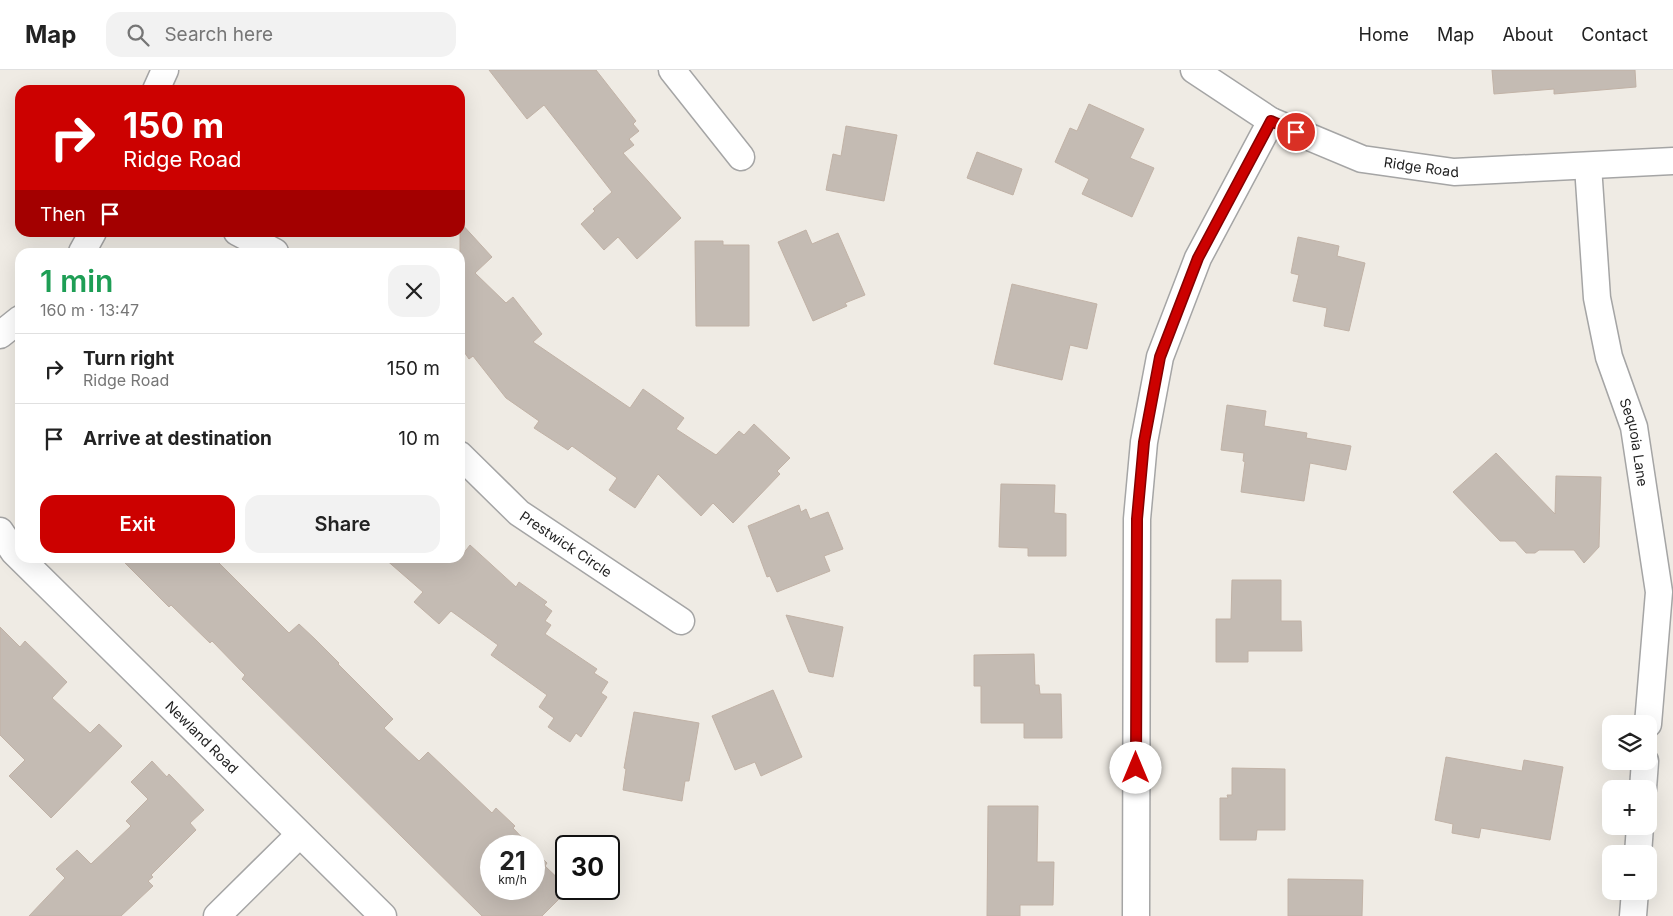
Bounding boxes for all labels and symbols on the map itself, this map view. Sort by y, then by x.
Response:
pin [1275,111,1317,153]
street label: Ridge Road [1383,153,1459,180]
street label: Sequoia Lane [1616,396,1652,488]
street label: Prestwick Circle [517,507,615,581]
street label: Newland Road [162,697,242,777]
position arrow [1109,741,1161,793]
speed limit sign: 30 [555,835,620,900]

